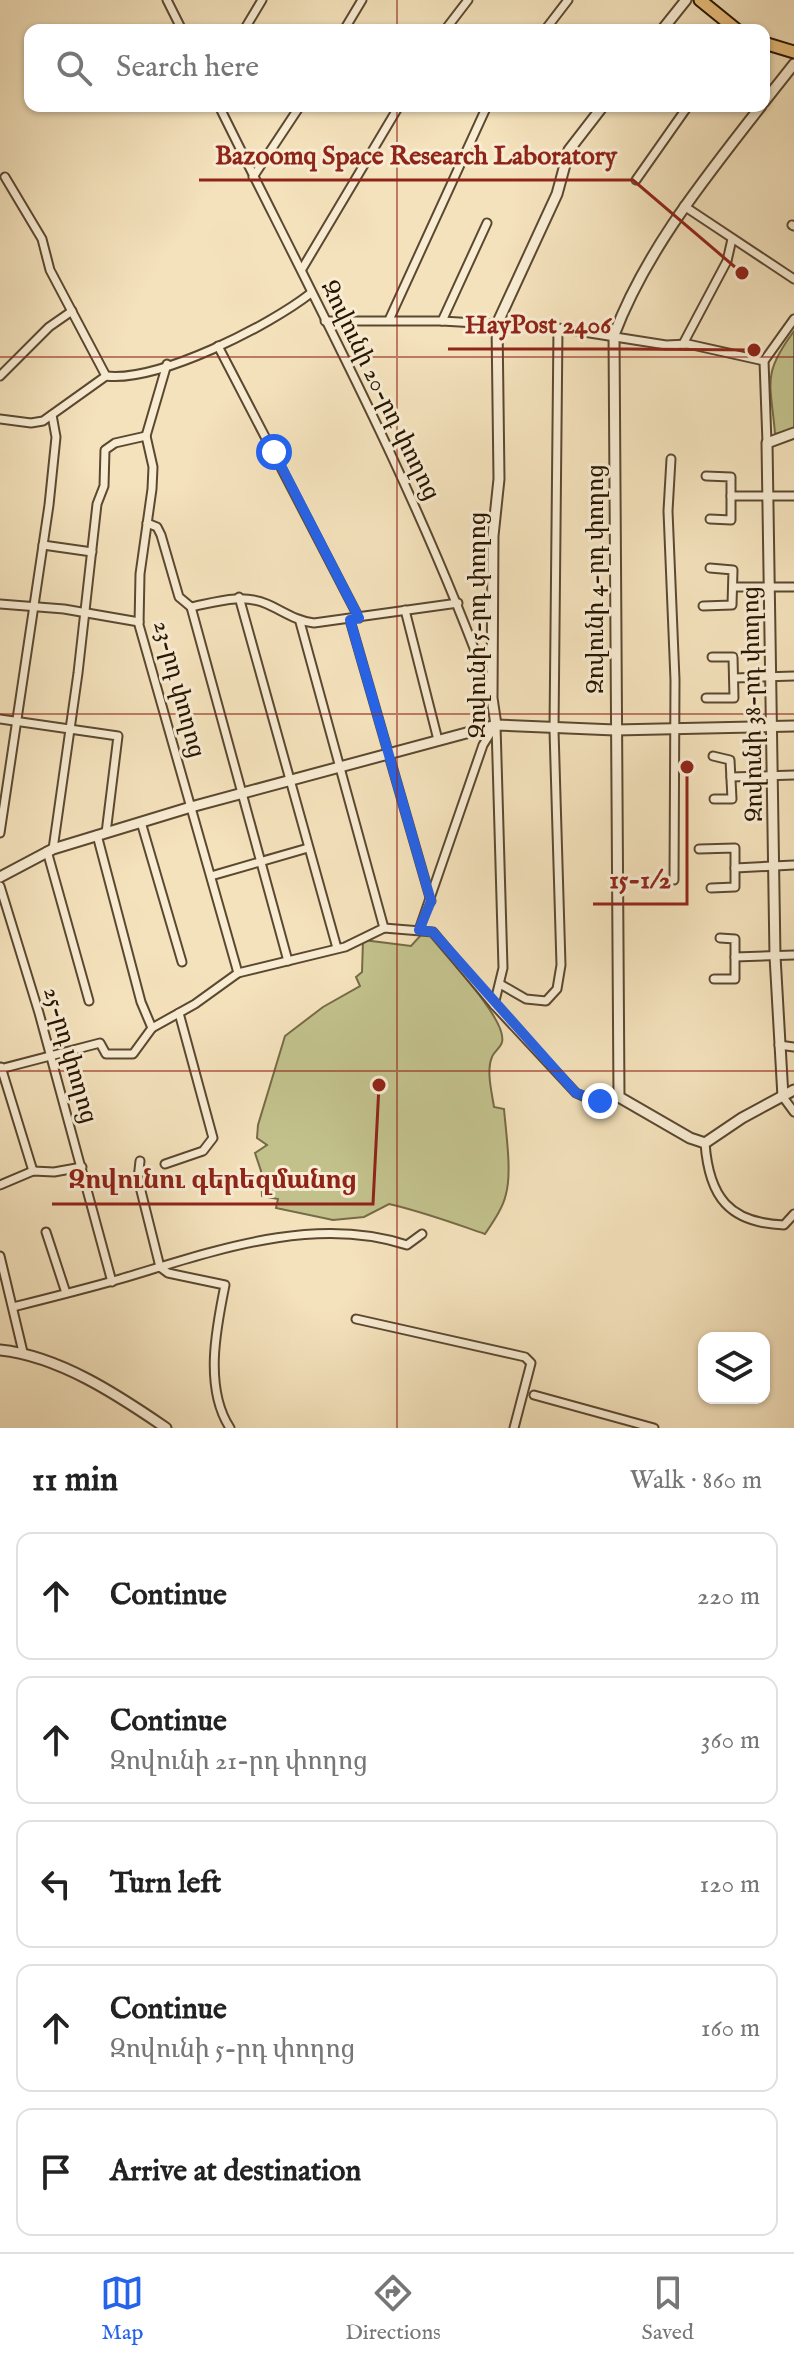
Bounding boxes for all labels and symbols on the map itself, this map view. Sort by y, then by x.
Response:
callout: Bazoomq Space Research Laboratory [199,130,633,180]
text: Bazoomq Space Research Laboratory [215,140,618,173]
street label: Զովունի 20-րդ փողոց [313,276,446,506]
callout: HayPost 2406 [448,299,627,349]
text: HayPost 2406 [465,309,612,342]
route start [256,434,292,470]
street label: Զովունի 4-րդ փողոց [581,464,612,694]
street label: Զովունի 5-րդ փողոց [463,512,494,738]
street label: Զովունի 38-րդ փողոց [736,586,771,822]
street label: 23-րդ փողոց [145,617,212,761]
callout: 15-1/2 [593,854,687,904]
text: 15-1/2 [609,864,671,897]
street label: 25-րդ փողոց [35,984,104,1127]
route end [582,1083,618,1119]
callout: Զովունու գերեզմանոց [52,1154,373,1204]
text: Զովունու գերեզմանոց [69,1164,357,1197]

